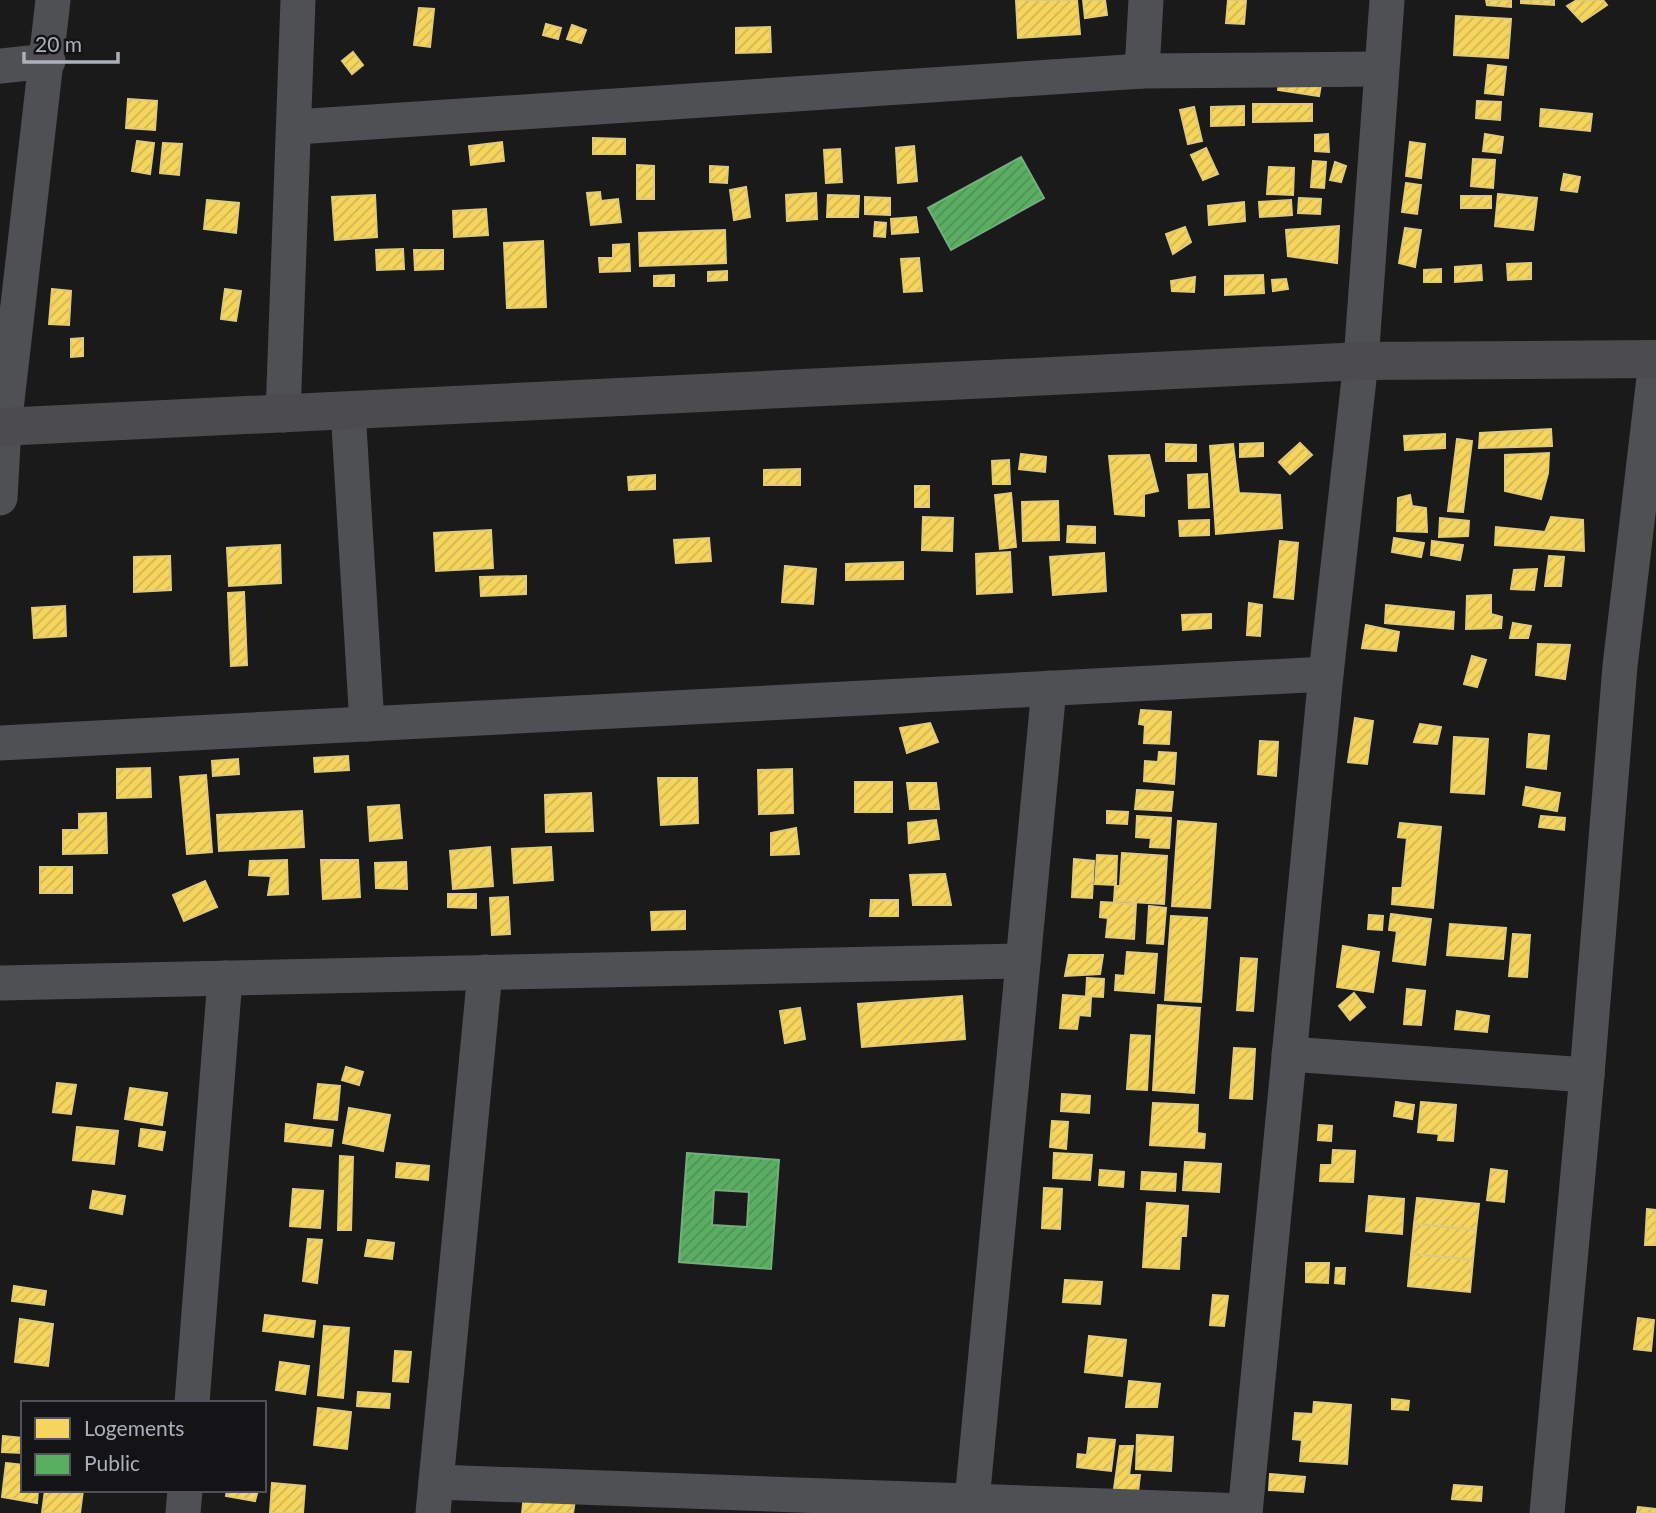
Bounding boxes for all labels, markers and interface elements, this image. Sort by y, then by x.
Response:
scale bar [24,21,119,65]
text: 20 m [35,31,82,56]
legend [21,1401,266,1492]
text: Logements [84,1415,184,1440]
text: Public [84,1450,140,1475]

